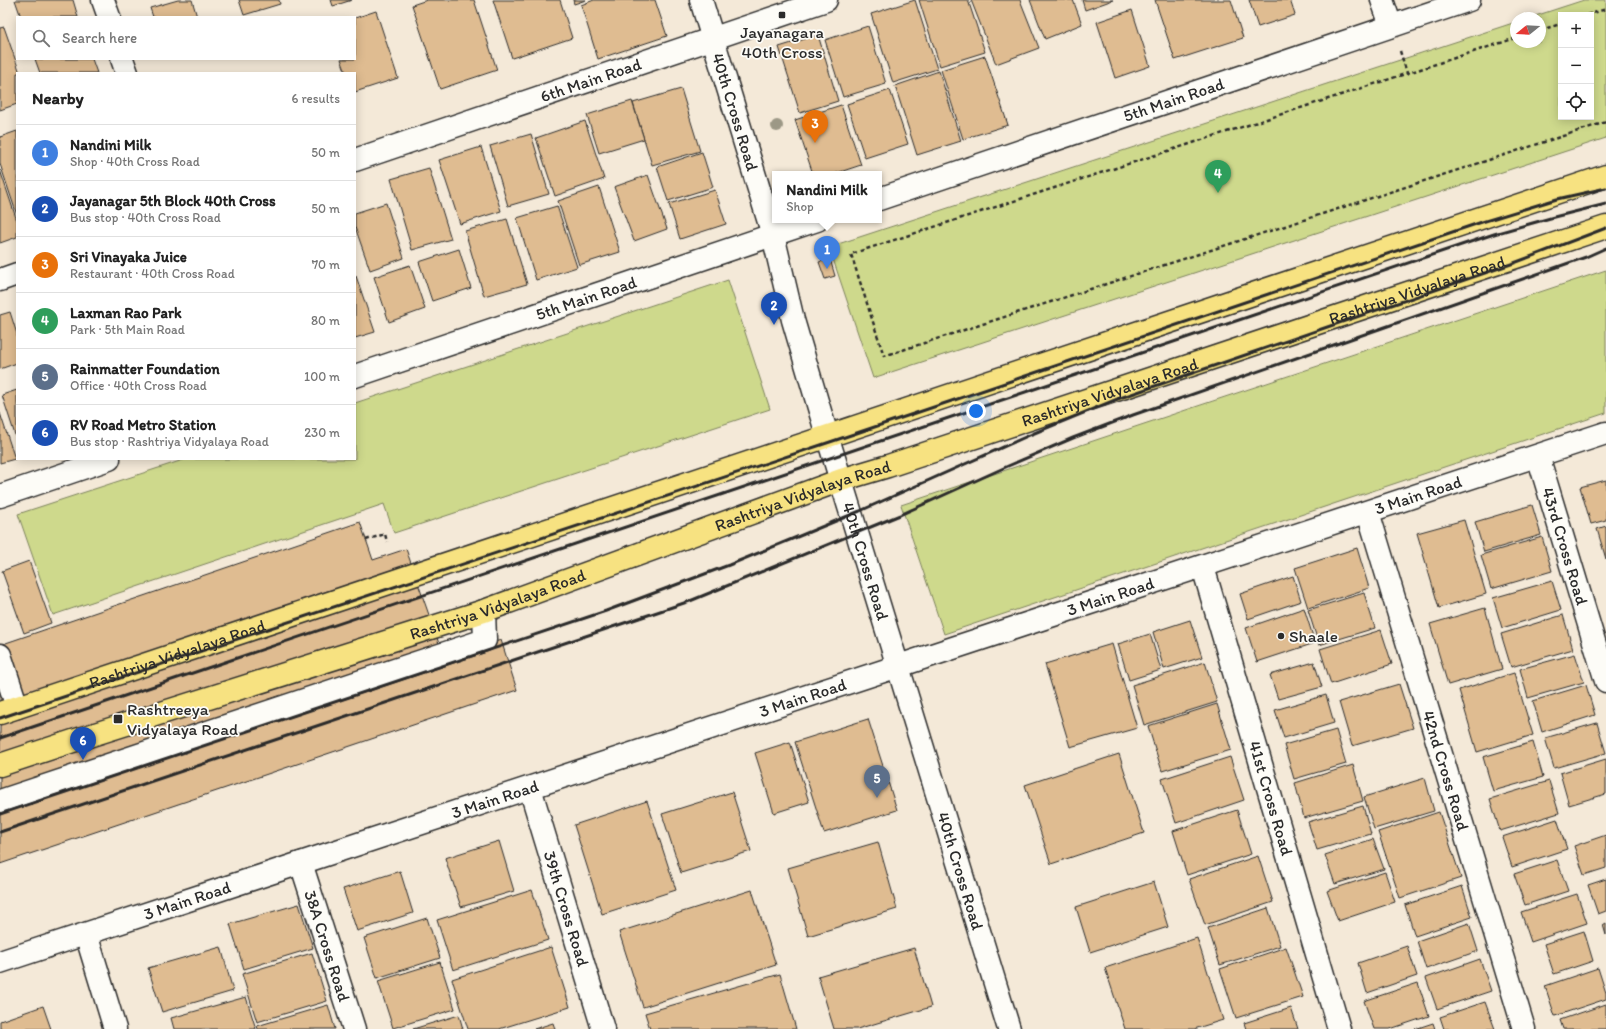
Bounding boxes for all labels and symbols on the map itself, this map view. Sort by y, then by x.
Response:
marker: Jayanagara 40th Cross [777,10,787,20]
north arrow [1510,12,1546,48]
place label: Jayanagara 40th Cross [740,22,824,62]
street label: 40th Cross Road [708,50,763,174]
street label: 6th Main Road [538,53,644,106]
street label: 5th Main Road [1121,73,1227,126]
pin: 3 [802,110,828,143]
pin: 4 [1205,160,1231,193]
pin: 1 [814,236,840,269]
street label: Rashtriya Vidyalaya Road [1326,251,1509,329]
street label: 5th Main Road [533,271,640,324]
pin: 2 [761,292,787,325]
street label: Rashtriya Vidyalaya Road [1019,353,1201,431]
your location [966,401,986,421]
street label: Rashtriya Vidyalaya Road [712,456,894,535]
street label: 3 Main Road [1372,471,1464,519]
street label: 43rd Cross Road [1538,485,1593,608]
street label: 40th Cross Road [838,500,893,623]
street label: Rashtriya Vidyalaya Road [407,564,589,644]
street label: 3 Main Road [1064,573,1156,620]
street label: Rashtriya Vidyalaya Road [86,615,269,693]
place label: Shaale [1289,626,1338,646]
marker: Shaale [1276,631,1286,641]
street label: 3 Main Road [757,674,849,721]
place label: Rashtreeya Vidyalaya Road [127,699,238,739]
street label: 42nd Cross Road [1418,708,1474,834]
marker: Rashtreeya Vidyalaya Road [112,713,124,725]
pin: 6 [70,727,96,760]
street label: 41st Cross Road [1245,739,1298,859]
pin: 5 [864,765,890,798]
street label: 3 Main Road [449,775,541,823]
street label: 40th Cross Road [933,810,988,933]
street label: 39th Cross Road [540,848,594,970]
street label: 3 Main Road [141,877,233,924]
street label: 38A Cross Road [300,888,355,1005]

